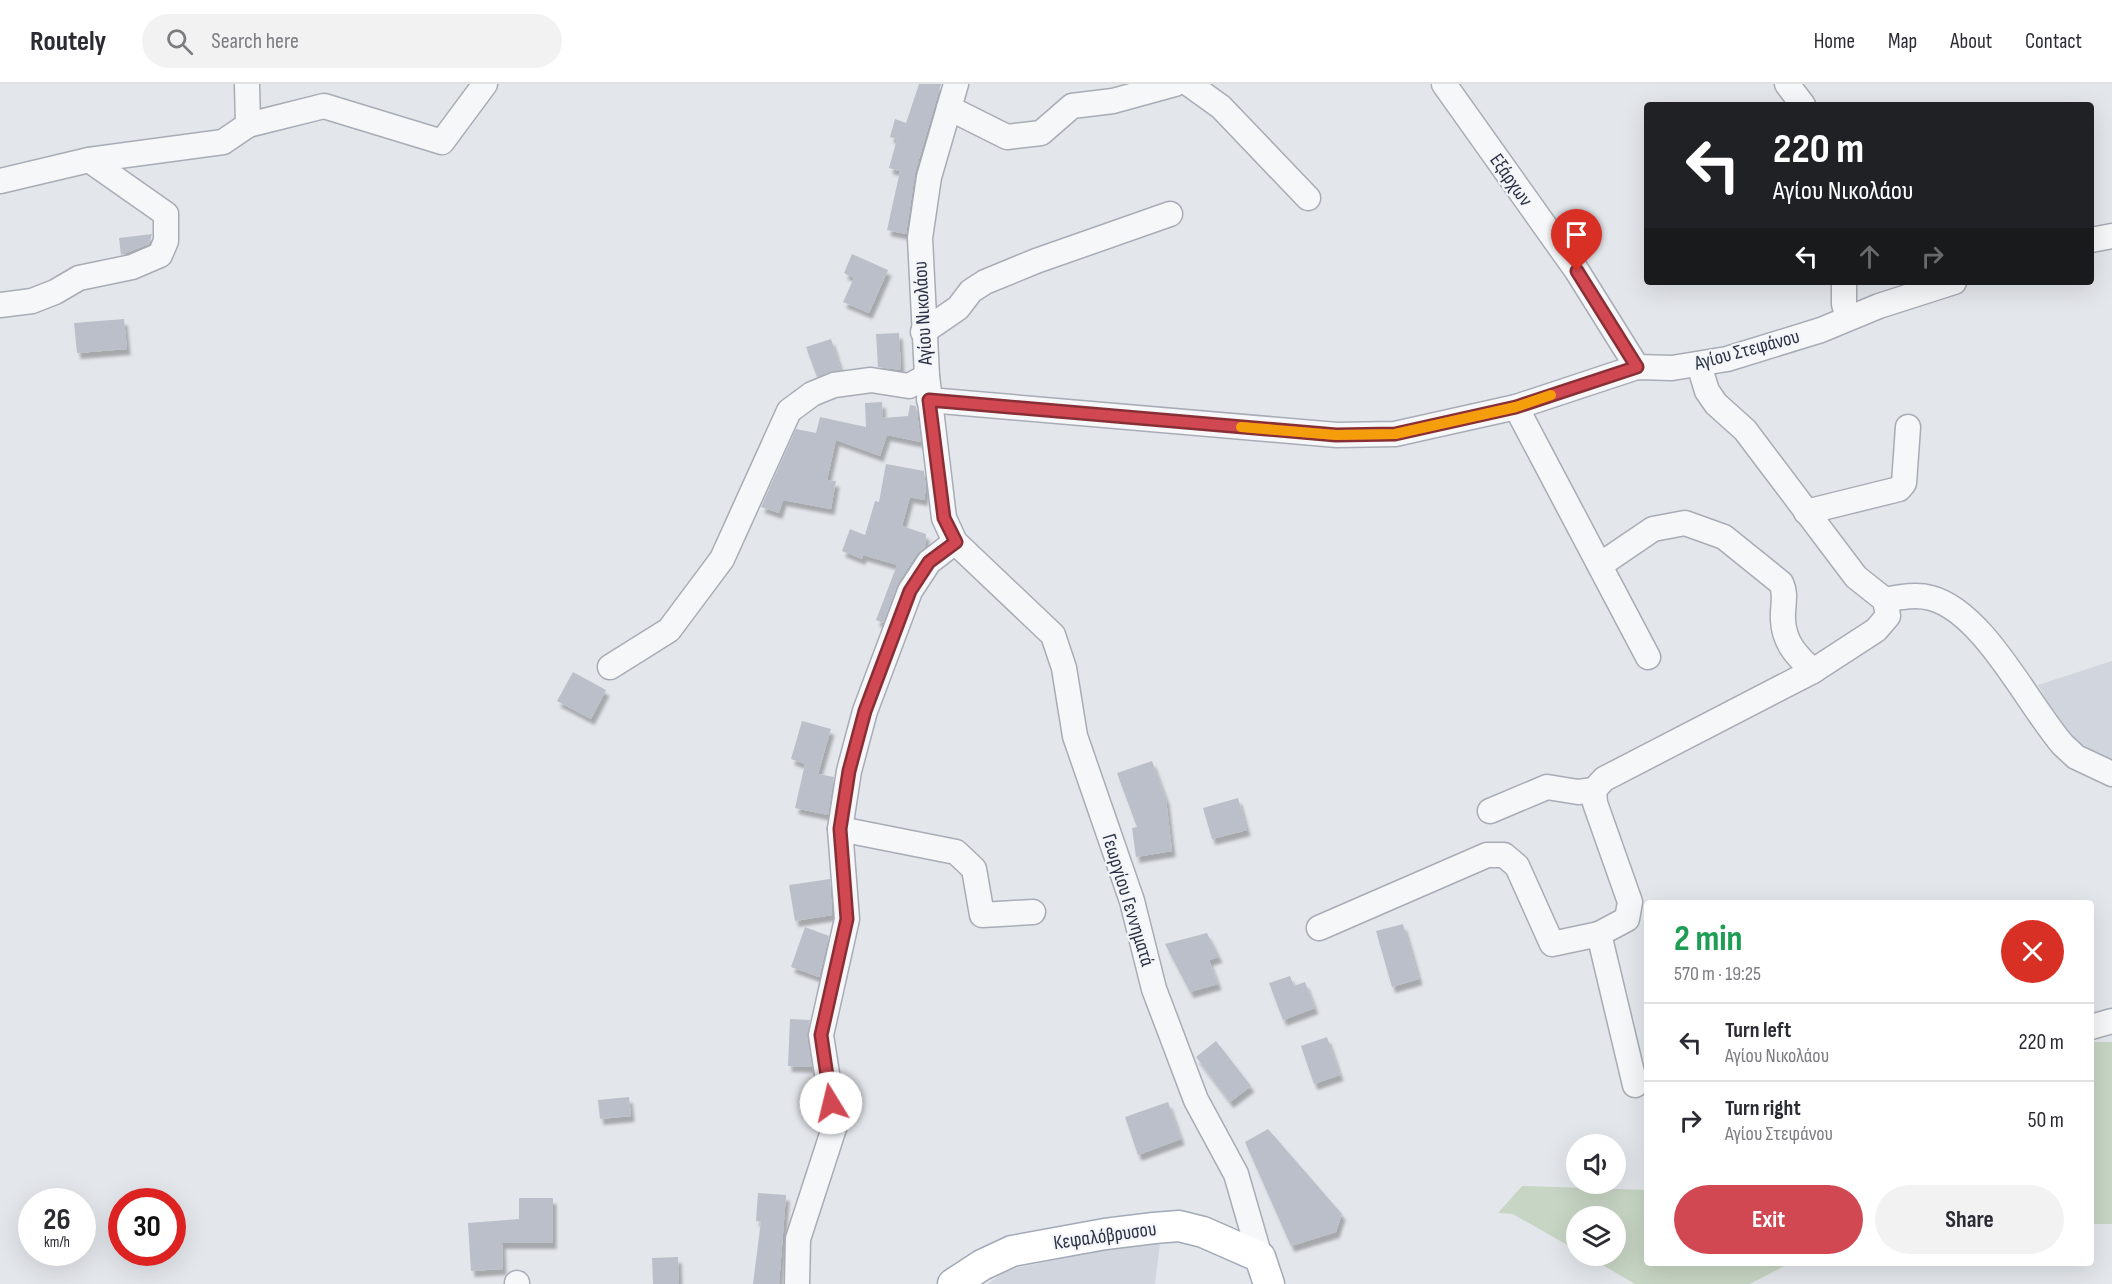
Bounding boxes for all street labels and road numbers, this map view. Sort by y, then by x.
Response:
street label: Εξάρχων [1484,149,1538,211]
street label: Αγίου Νικολάου [908,260,938,367]
street label: Αγίου Στεφάνου [1691,324,1802,376]
street label: Γεωργίου Γεννηματά [1096,831,1160,970]
street label: Κεφαλόβρυσου [1052,1217,1158,1255]

